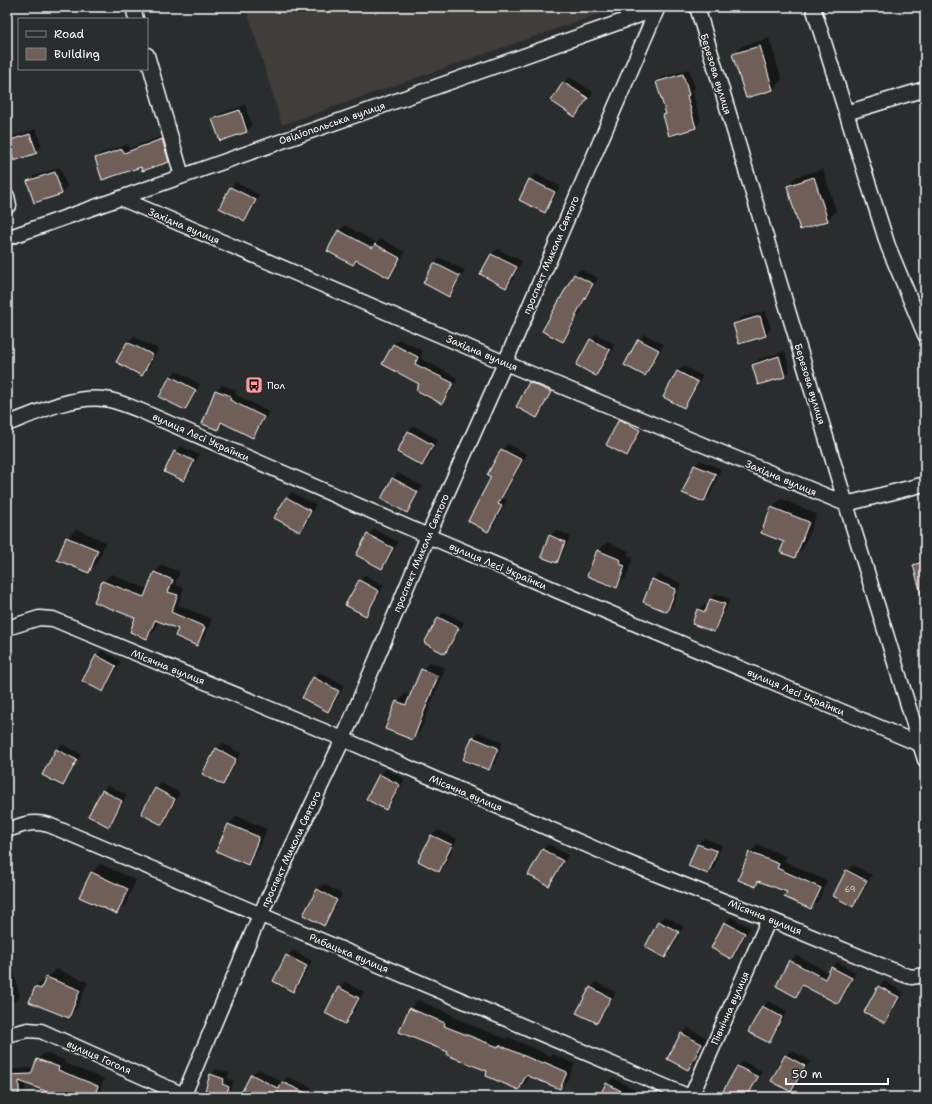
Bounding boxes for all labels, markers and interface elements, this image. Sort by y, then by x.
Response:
legend [18,18,148,70]
text: Road [54,26,85,42]
street label: Березова вулиця [697,32,735,116]
text: Building [54,46,100,62]
street label: Овідіопольська вулиця [277,99,387,147]
street label: проспект Миколи Святого [520,194,582,316]
street label: Західна вулиця [146,205,222,247]
street label: Західна вулиця [444,332,520,374]
street label: Березова вулиця [791,342,829,426]
bus stop icon: Пол [244,375,264,395]
place label: Пол [267,379,286,392]
street label: вулиця Лесі Українки [150,410,252,464]
street label: Західна вулиця [743,457,819,499]
street label: проспект Миколи Святого [390,492,452,614]
street label: вулиця Лесі Українки [447,540,549,593]
street label: Місячна вулиця [129,646,207,688]
street label: вулиця Лесі Українки [745,666,847,719]
street label: Місячна вулиця [427,772,505,814]
street label: проспект Миколи Святого [258,788,324,910]
house number: 69 [845,884,855,895]
street label: Місячна вулиця [726,896,804,938]
street label: Рибацька вулиця [307,930,391,976]
street label: Північна вулиця [708,969,752,1047]
street label: вулиця Гоголя [65,1037,133,1077]
scale bar [786,1060,888,1086]
text: 50 m [792,1066,822,1082]

